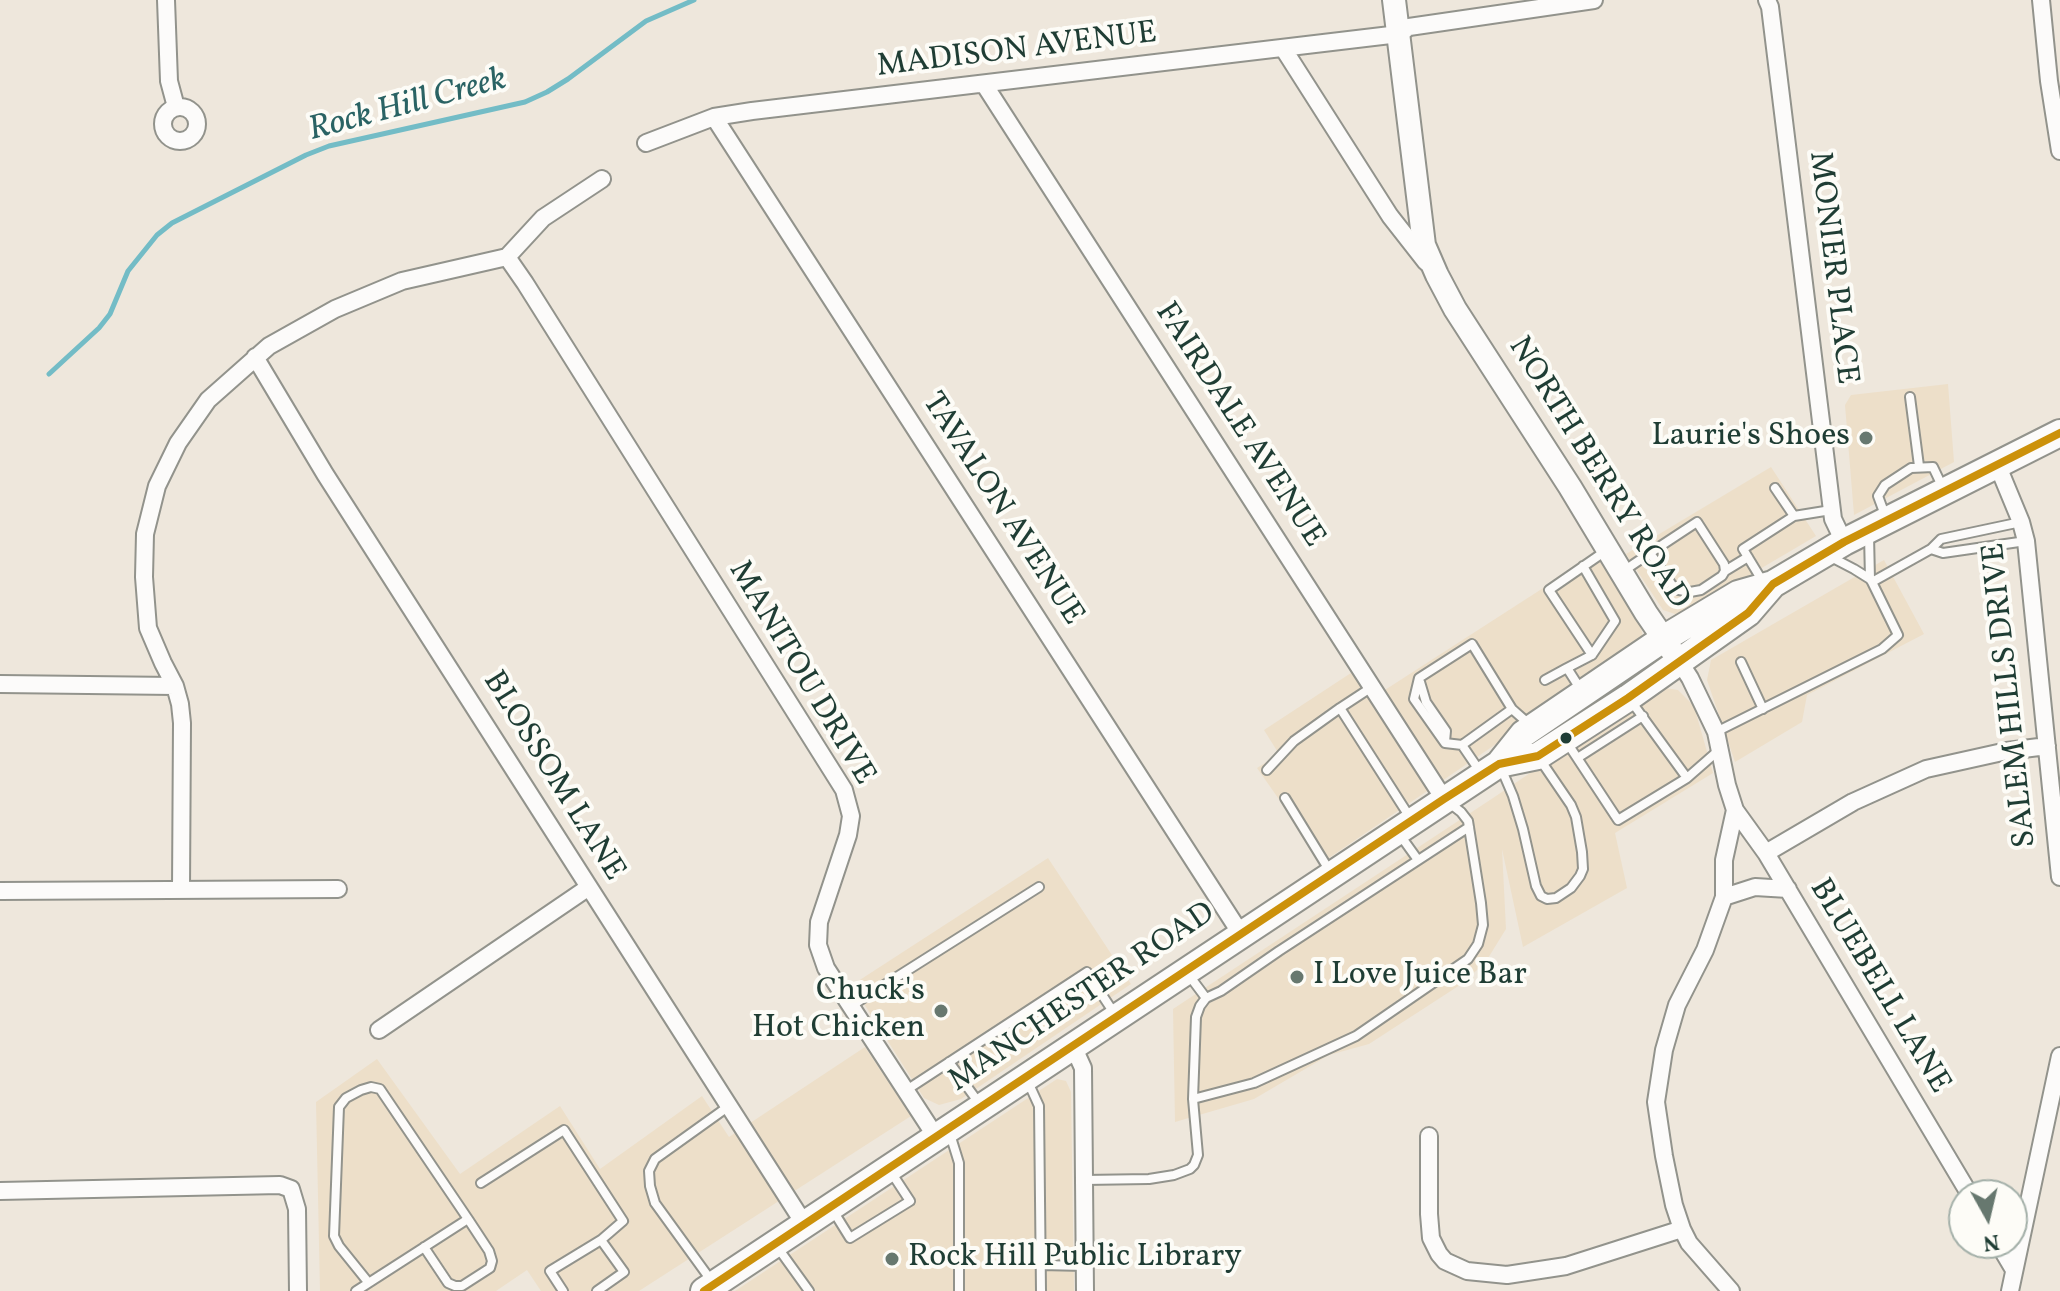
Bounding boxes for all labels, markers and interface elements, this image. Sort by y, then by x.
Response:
street label: MADISON AVENUE [875,16,1159,88]
water label: Rock Hill Creek [305,61,511,153]
street label: MONIER PLACE [1798,149,1864,387]
street label: FAIRDALE AVENUE [1145,296,1331,556]
street label: NORTH BERRY ROAD [1498,331,1696,617]
street label: TAVALON AVENUE [912,387,1090,633]
place label: Laurie's Shoes [1651,419,1850,457]
marker: Laurie's Shoes [1857,429,1875,447]
street label: SALEM HILLS DRIVE [1977,541,2047,849]
street label: MANITOU DRIVE [718,555,882,793]
street label: BLOSSOM LANE [472,665,632,889]
unlabelled marker [1558,730,1574,746]
street label: BLUEBELL LANE [1799,873,1957,1101]
street label: MANCHESTER ROAD [943,896,1223,1102]
place label: I Love Juice Bar [1313,958,1527,996]
marker: I Love Juice Bar [1288,968,1306,986]
place label: Chuck's Hot Chicken [752,974,925,1049]
marker: Chuck's Hot Chicken [932,1002,950,1020]
north arrow [1948,1179,2028,1259]
text: N [1981,1225,2001,1258]
place label: Rock Hill Public Library [908,1240,1242,1278]
marker: Rock Hill Public Library [883,1250,901,1268]

